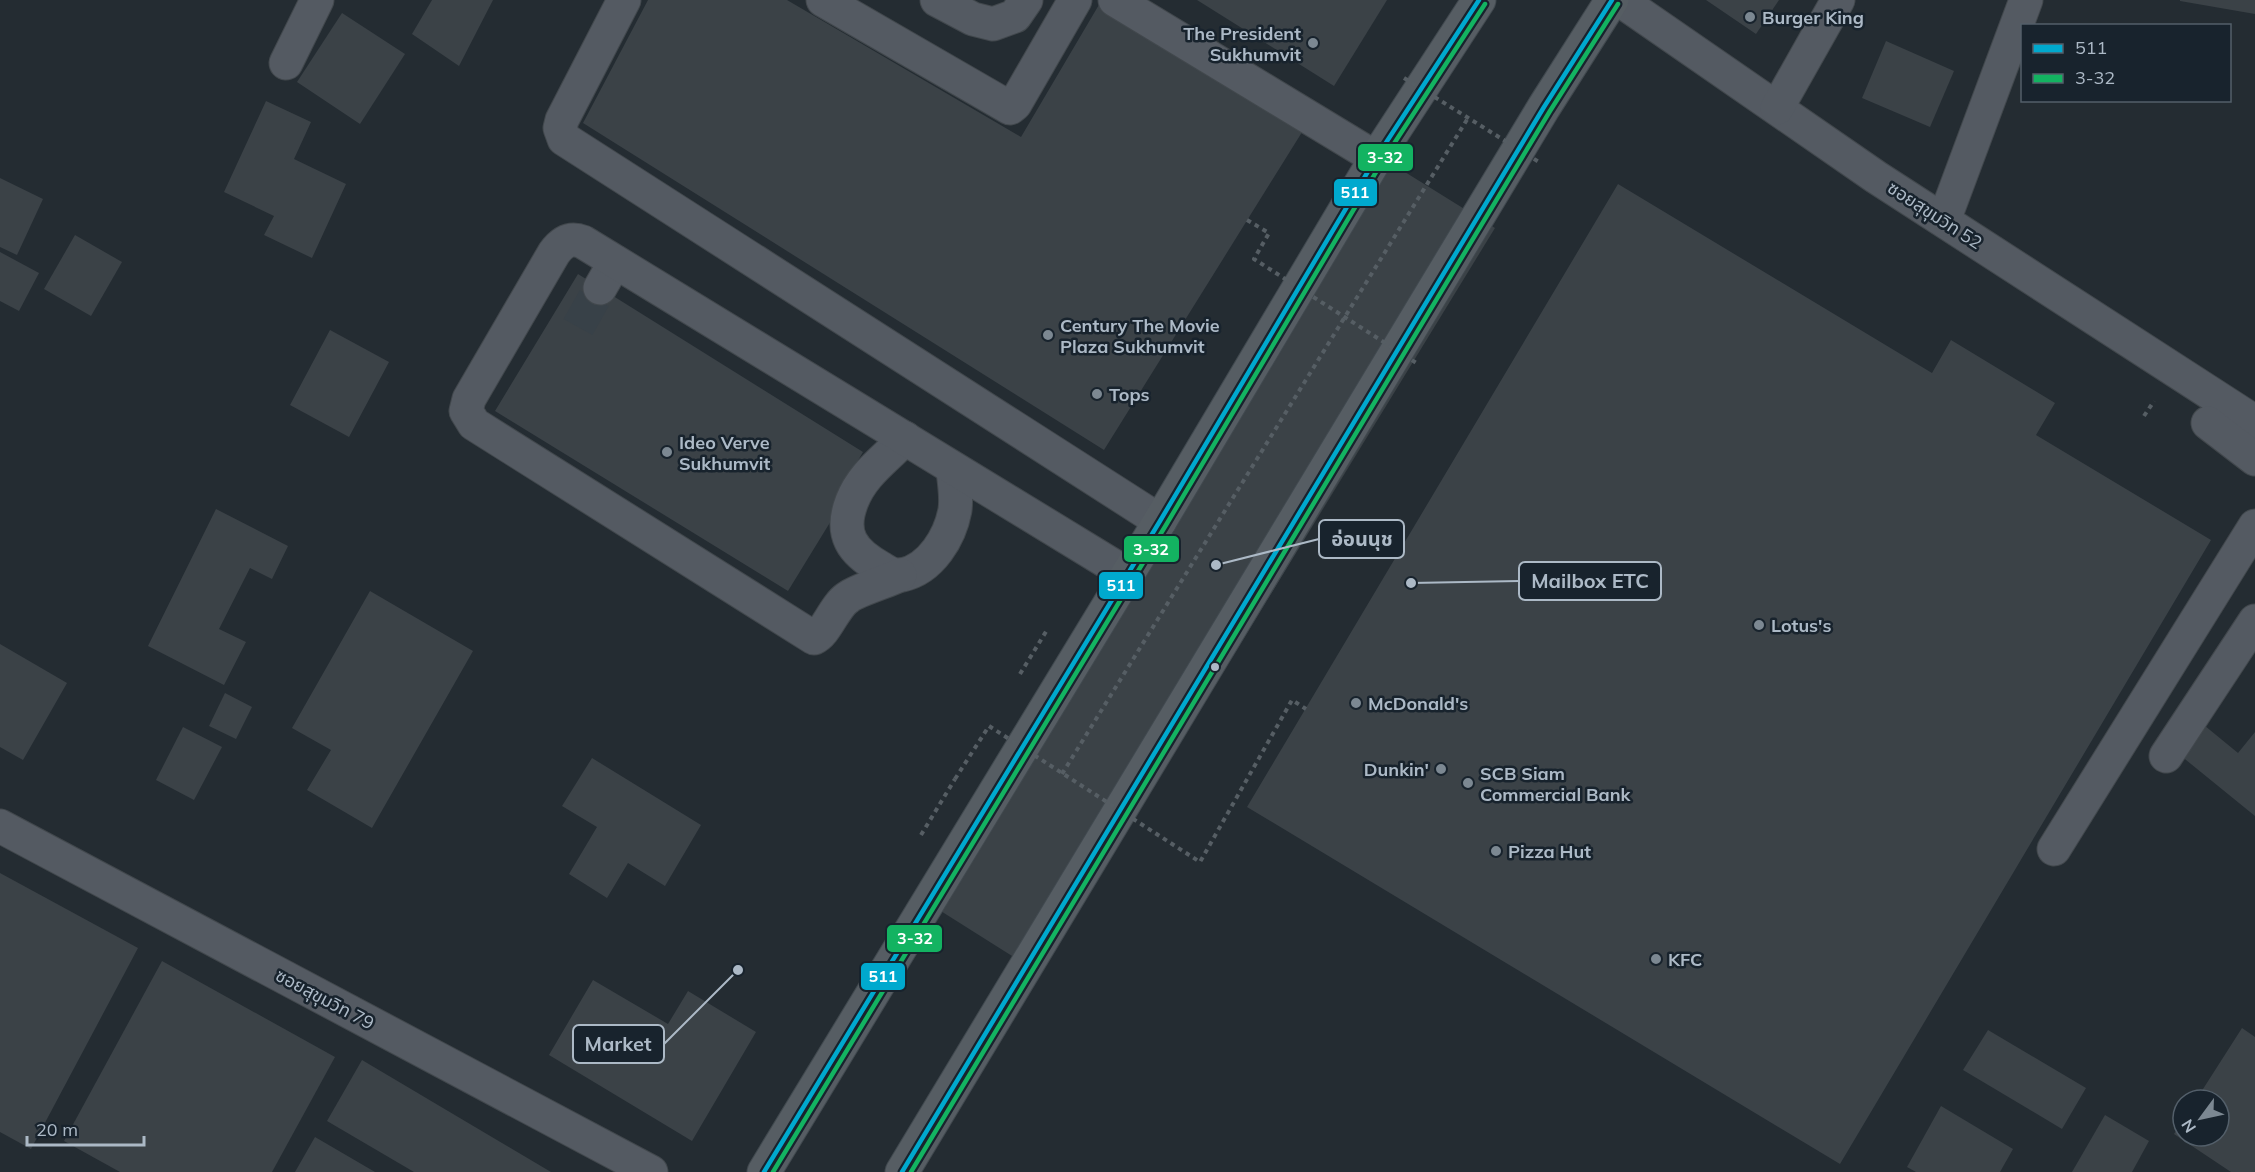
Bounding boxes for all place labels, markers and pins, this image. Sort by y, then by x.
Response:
place label: Burger King [1762,6,1864,29]
marker: Burger King [1743,10,1757,24]
place label: The President Sukhumvit [1183,22,1301,66]
marker: The President Sukhumvit [1306,36,1320,50]
place label: Century The Movie Plaza Sukhumvit [1060,314,1220,358]
marker: Century The Movie Plaza Sukhumvit [1041,328,1055,342]
place label: Tops [1109,383,1150,406]
marker: Tops [1090,387,1104,401]
place label: Ideo Verve Sukhumvit [679,431,770,475]
marker: Ideo Verve Sukhumvit [660,445,674,459]
callout: อ่อนนุช [1319,520,1404,558]
callout: Mailbox ETC [1519,562,1661,600]
place label: Lotus's [1771,614,1832,637]
marker: Lotus's [1752,618,1766,632]
unlabelled marker [1209,661,1221,673]
place label: McDonald's [1368,692,1468,715]
marker: McDonald's [1349,696,1363,710]
place label: Dunkin' [1364,758,1429,781]
marker: Dunkin' [1434,762,1448,776]
place label: SCB Siam Commercial Bank [1480,762,1632,806]
marker: SCB Siam Commercial Bank [1461,776,1475,790]
place label: Pizza Hut [1508,840,1591,863]
marker: Pizza Hut [1489,844,1503,858]
place label: KFC [1668,948,1702,971]
marker: KFC [1649,952,1663,966]
callout: Market [573,1025,664,1063]

